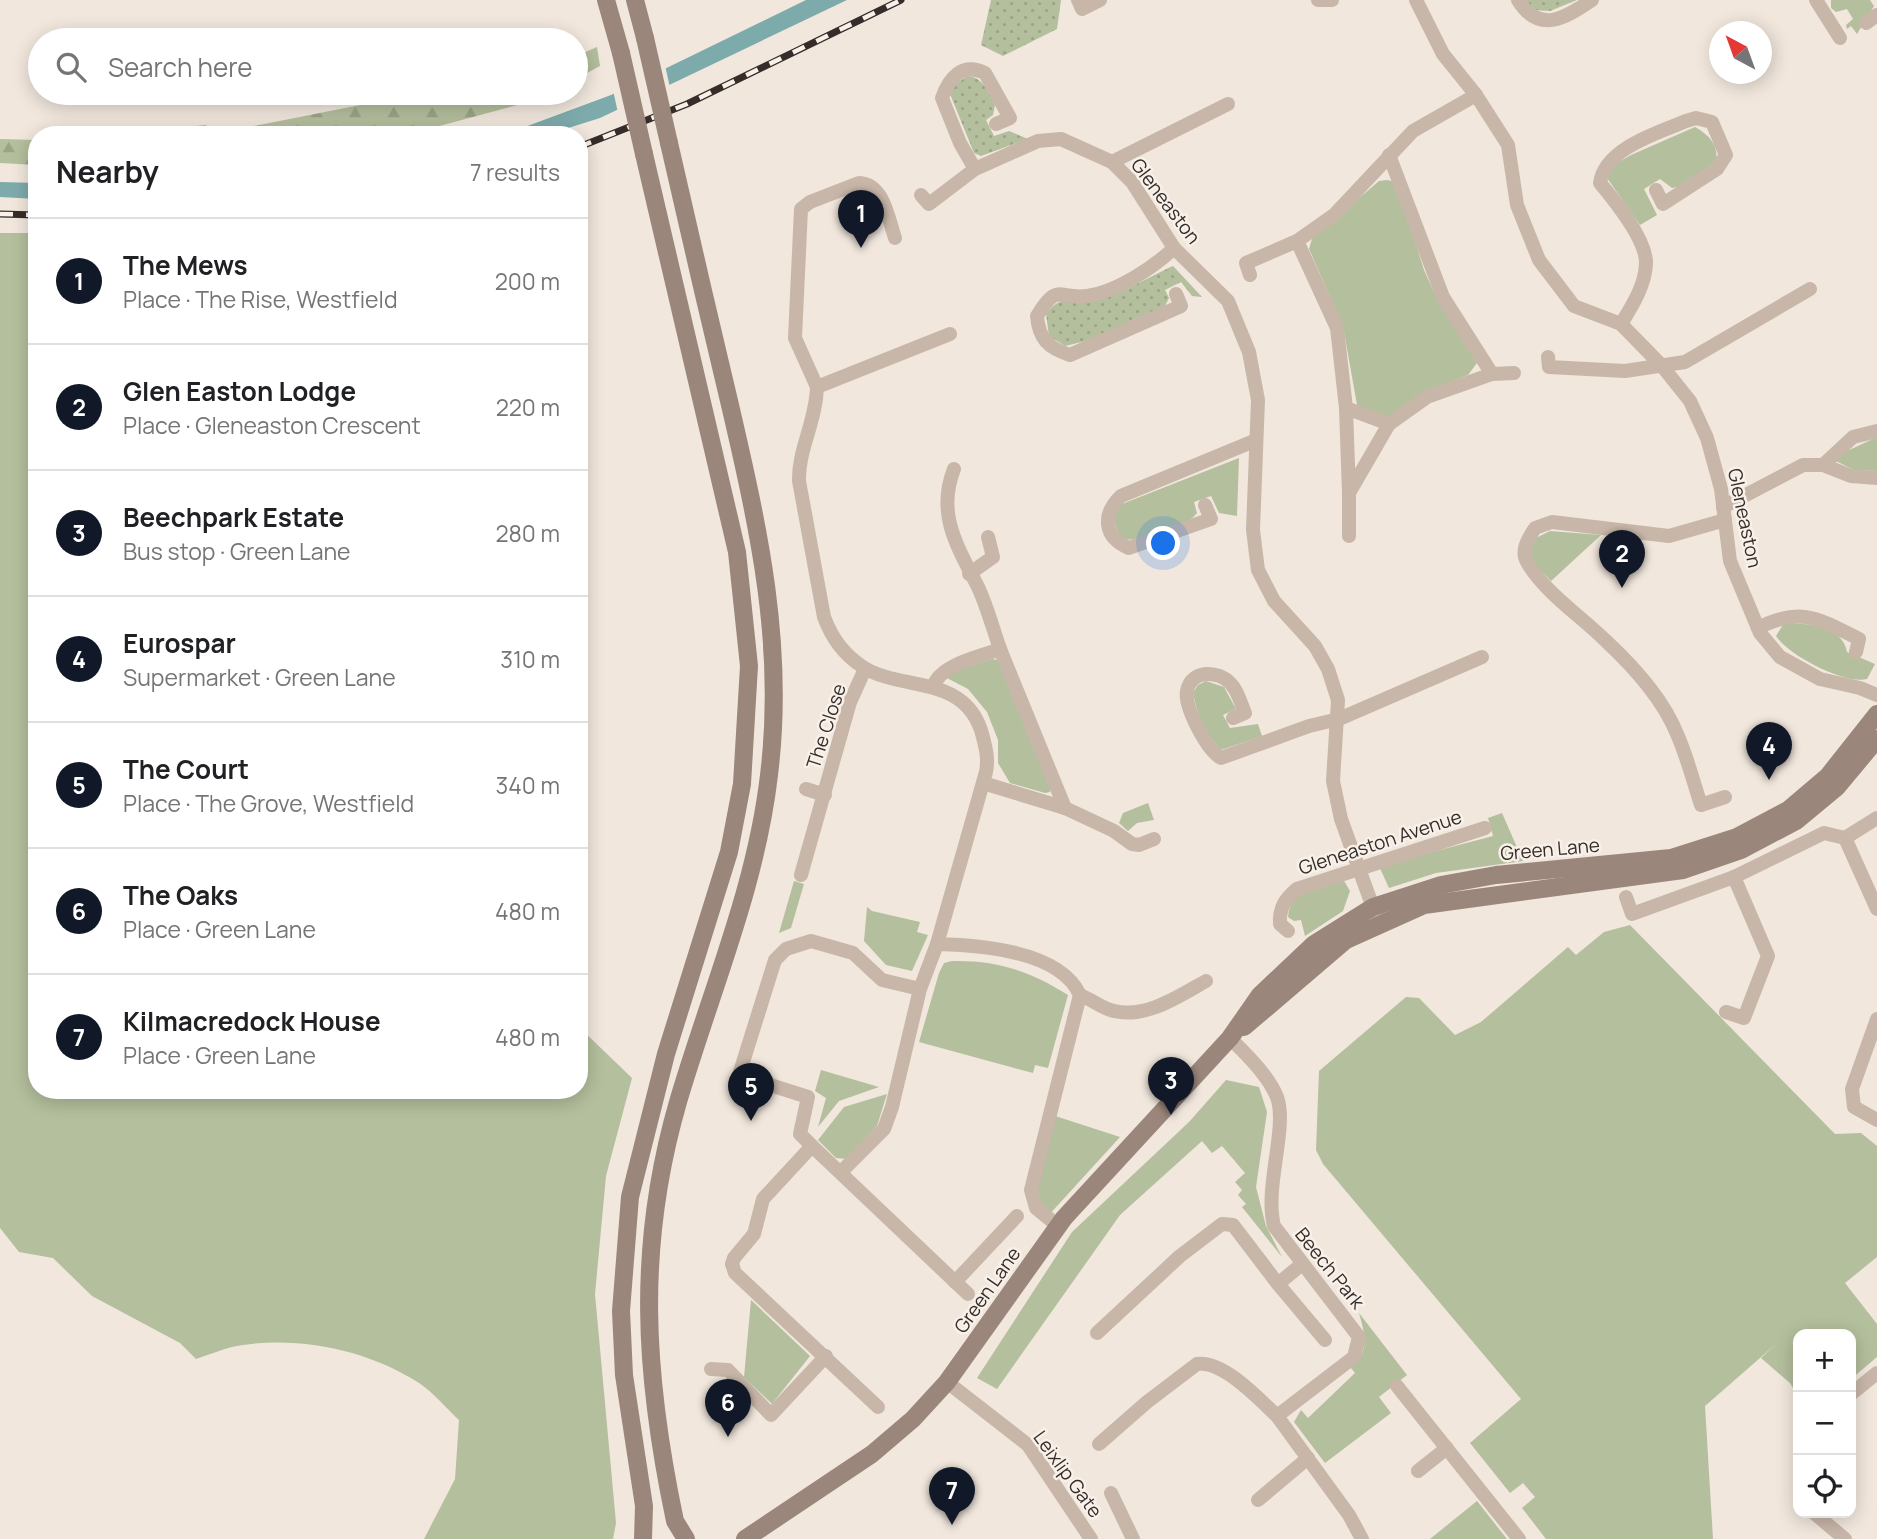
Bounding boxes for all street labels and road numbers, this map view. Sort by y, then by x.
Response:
street label: Gleneaston [1125,153,1207,249]
street label: Gleneaston [1722,466,1768,570]
street label: The Close [800,680,852,772]
street label: Gleneaston Avenue [1295,803,1465,881]
street label: Green Lane [1499,832,1601,866]
street label: Beech Park [1289,1222,1371,1314]
street label: Green Lane [948,1242,1026,1338]
street label: Leixlip Gate [1028,1425,1108,1523]

